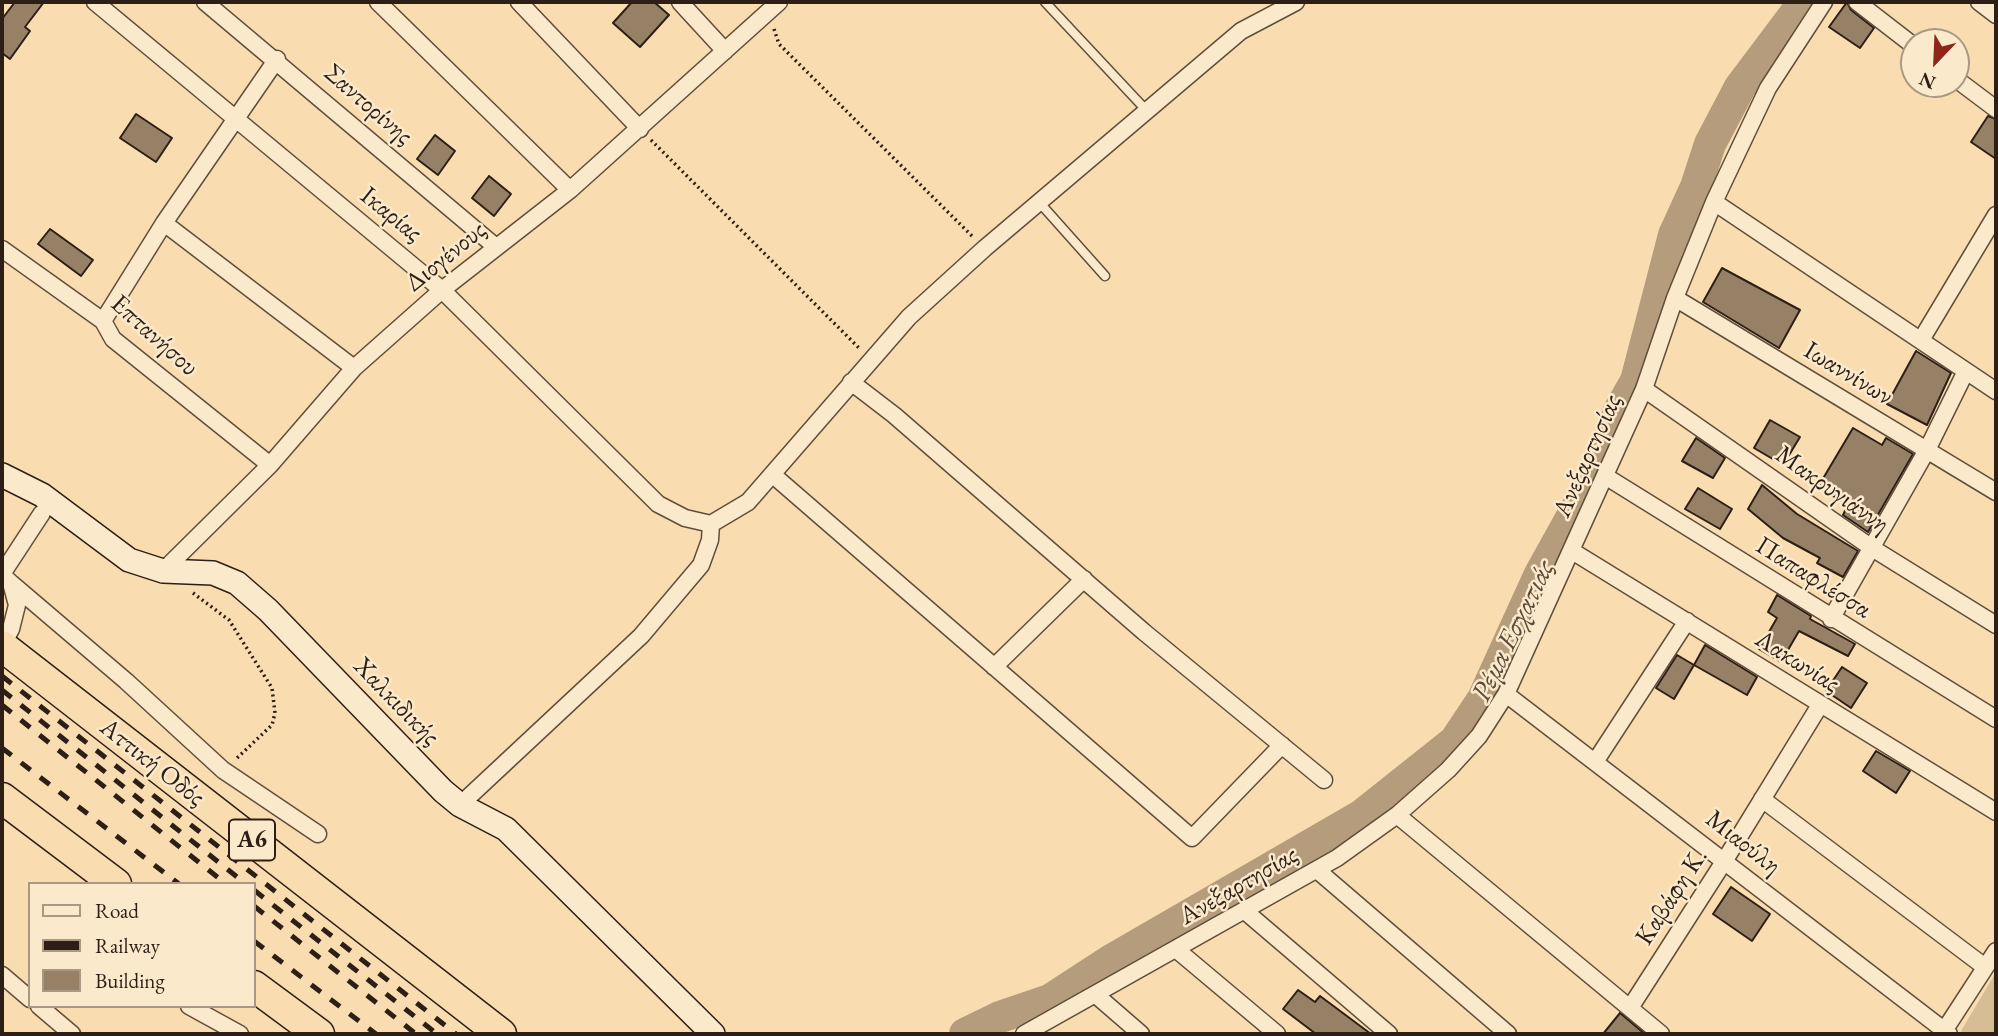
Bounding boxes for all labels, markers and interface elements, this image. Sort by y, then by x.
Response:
north arrow [1900,28,1970,98]
street label: Σαντορίνης [317,58,419,152]
text: N [1915,66,1939,95]
street label: Ικαρίας [354,181,428,249]
street label: Διογένους [399,215,493,299]
street label: Επτανήσου [104,289,204,383]
street label: Ιωαννίνων [1798,335,1898,413]
street label: Ανεξαρτησίας [1547,389,1629,523]
street label: Μακρυγιάννη [1769,439,1895,541]
street label: Παπαφλέσσα [1750,530,1876,626]
water label: Ρέμα Εσχατιάς [1465,554,1563,708]
street label: Λακωνίας [1749,624,1845,700]
street label: Χαλκιδικής [346,651,446,753]
street label: Αττική Οδός [93,712,211,814]
street label: Μιαούλη [1699,804,1787,882]
road number: Α6 [229,820,275,860]
street label: Ανεξαρτησίας [1174,840,1304,932]
street label: Καβάφη Κ. [1629,843,1715,951]
legend [28,882,256,1008]
text: Road [95,897,139,924]
text: Railway [95,932,160,959]
text: Building [95,967,165,994]

